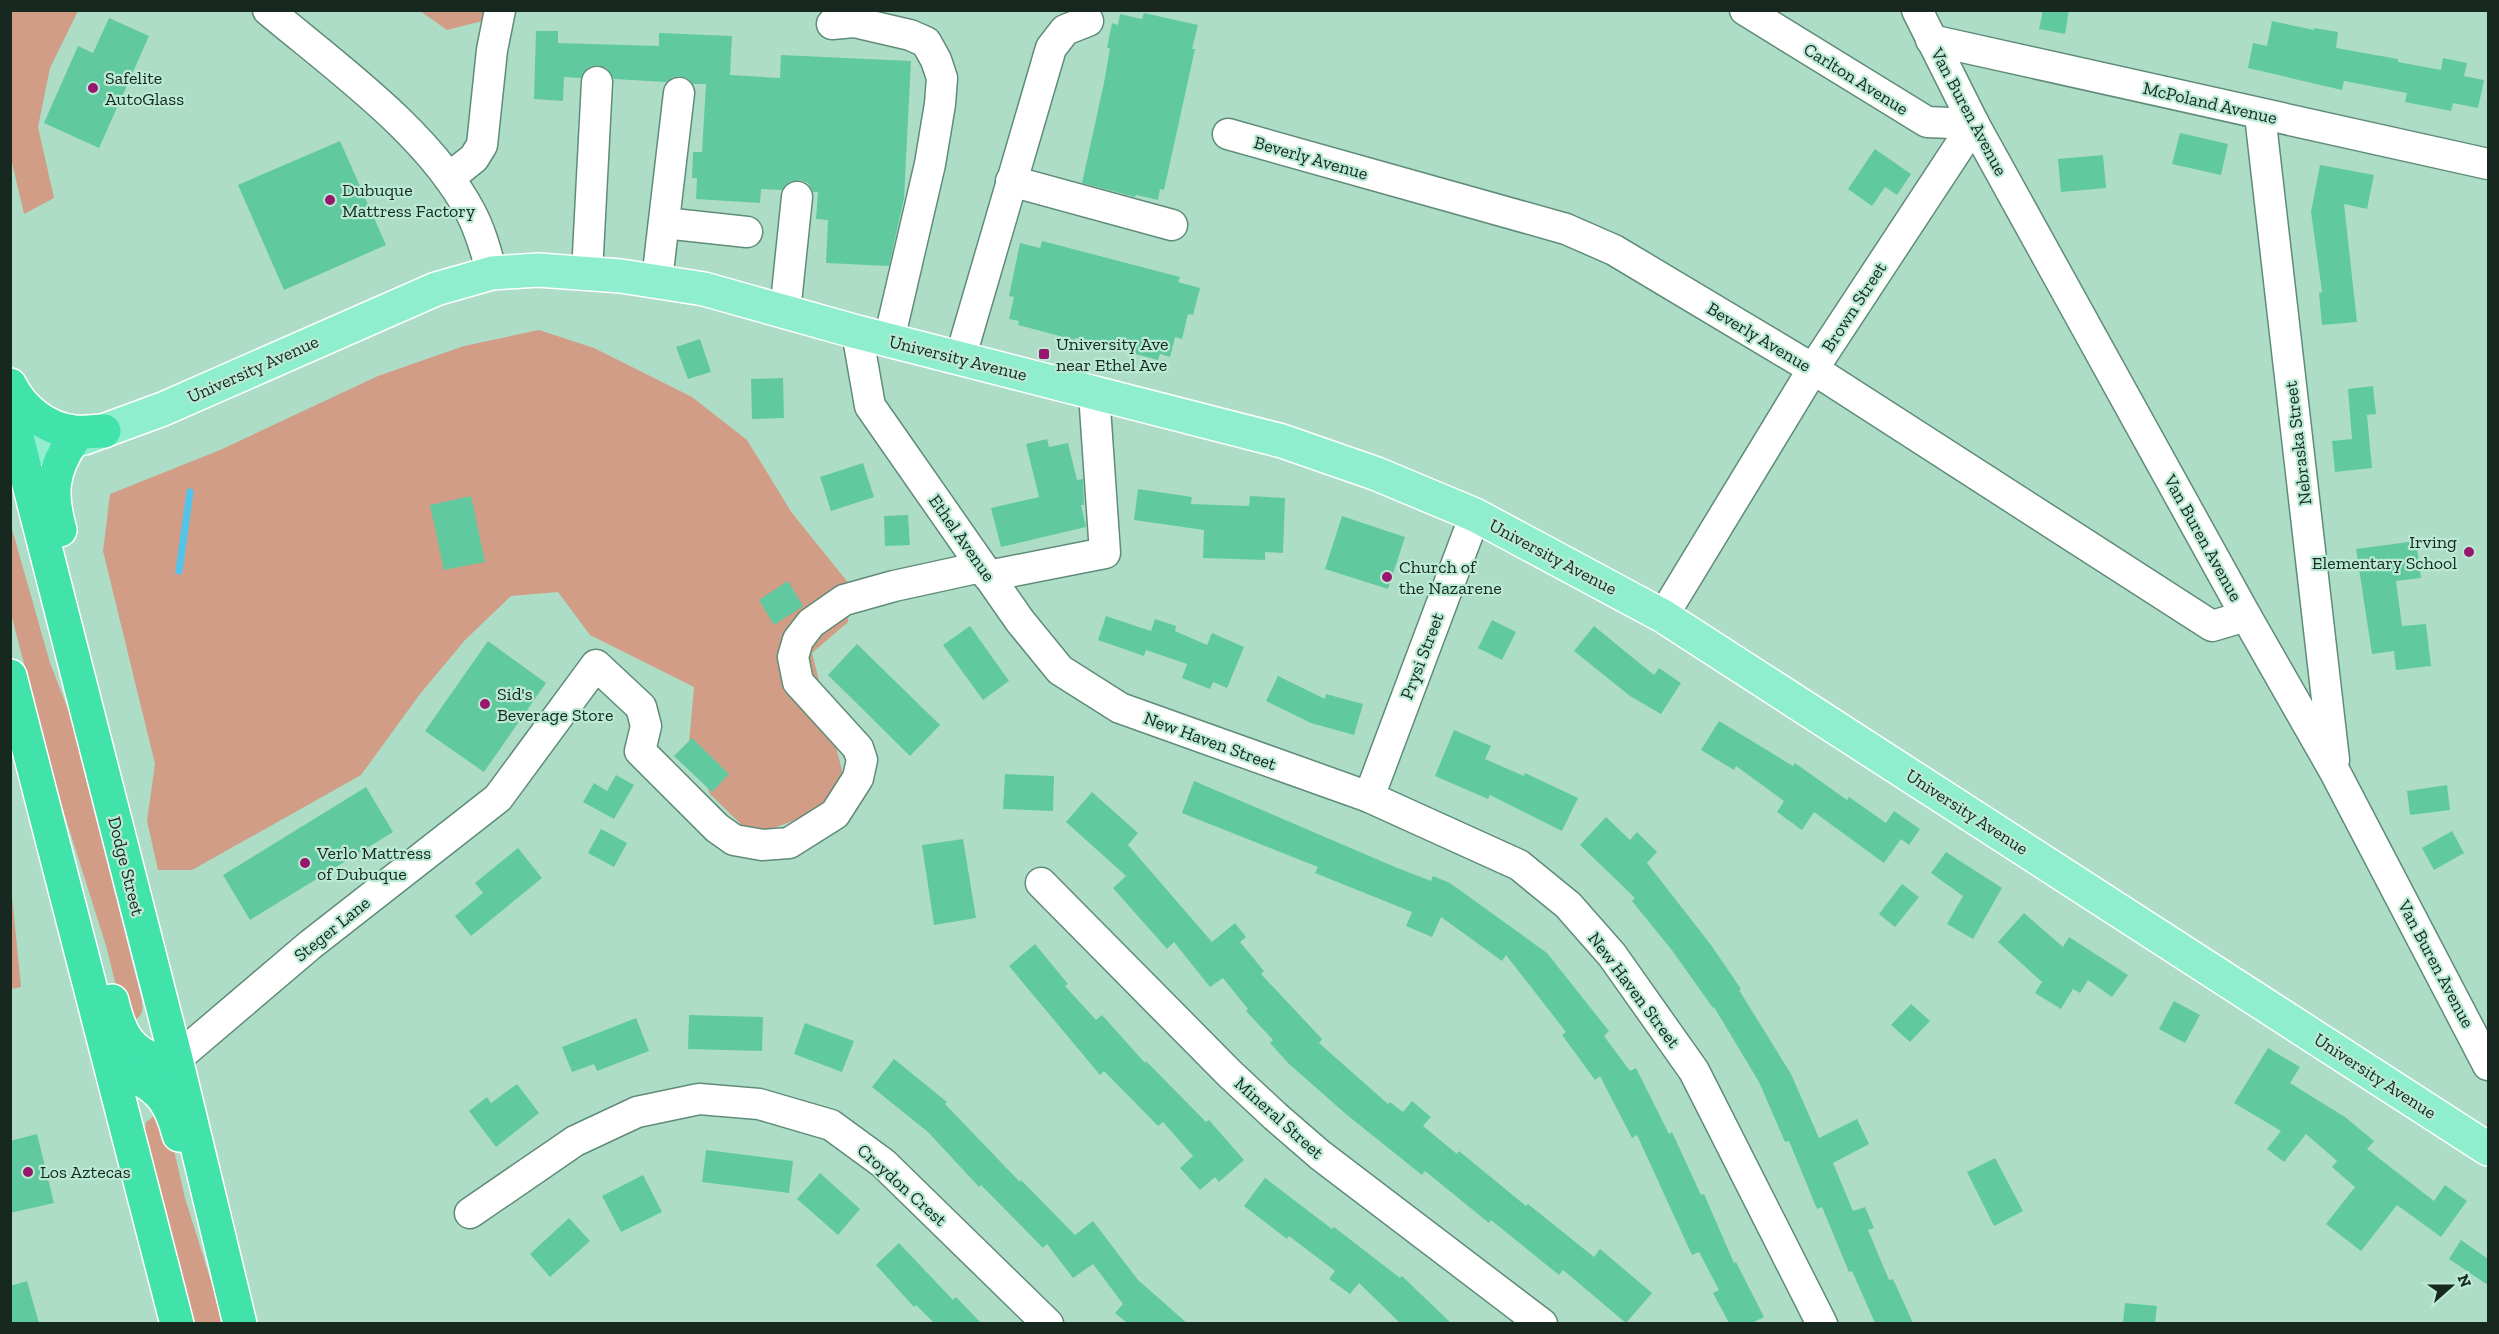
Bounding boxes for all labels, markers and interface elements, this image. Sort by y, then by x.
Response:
street label: Carlton Avenue [1800,38,1912,120]
street label: Van Buren Avenue [1926,43,2012,180]
place label: Safelite AutoGlass [105,67,184,110]
street label: McPoland Avenue [2141,77,2279,129]
marker: Safelite AutoGlass [86,81,100,95]
street label: Beverly Avenue [1251,131,1371,185]
place label: Dubuque Mattress Factory [342,179,476,222]
marker: Dubuque Mattress Factory [323,193,337,207]
street label: Brown Street [1817,258,1891,356]
street label: Beverly Avenue [1703,297,1815,377]
street label: University Avenue [184,330,322,408]
street label: University Avenue [887,330,1029,386]
place label: University Ave near Ethel Ave [1056,333,1169,376]
marker: University Ave near Ethel Ave [1037,347,1051,361]
street label: Nebraska Street [2279,379,2317,506]
street label: Van Buren Avenue [2159,470,2247,605]
street label: Ethel Avenue [924,490,1000,586]
street label: University Avenue [1485,514,1621,600]
place label: Irving Elementary School [2312,531,2457,574]
marker: Irving Elementary School [2462,545,2476,559]
place label: Church of the Nazarene [1399,556,1502,599]
marker: Church of the Nazarene [1380,570,1394,584]
street label: Prysi Street [1395,609,1449,703]
place label: Sid's Beverage Store [497,683,614,726]
marker: Sid's Beverage Store [478,697,492,711]
street label: New Haven Street [1141,707,1280,775]
street label: University Avenue [1902,764,2032,860]
street label: Dodge Street [103,814,149,918]
place label: Verlo Mattress of Dubuque [316,842,431,885]
marker: Verlo Mattress of Dubuque [298,856,312,870]
street label: Steger Lane [289,892,375,966]
street label: Van Buren Avenue [2393,895,2479,1032]
street label: New Haven Street [1583,928,1685,1053]
street label: University Avenue [2310,1028,2440,1124]
street label: Mineral Street [1230,1072,1328,1164]
street label: Croydon Crest [853,1139,952,1231]
place label: Los Aztecas [40,1161,131,1183]
marker: Los Aztecas [21,1165,35,1179]
north arrow [2421,1256,2481,1316]
text: N [2453,1272,2476,1290]

